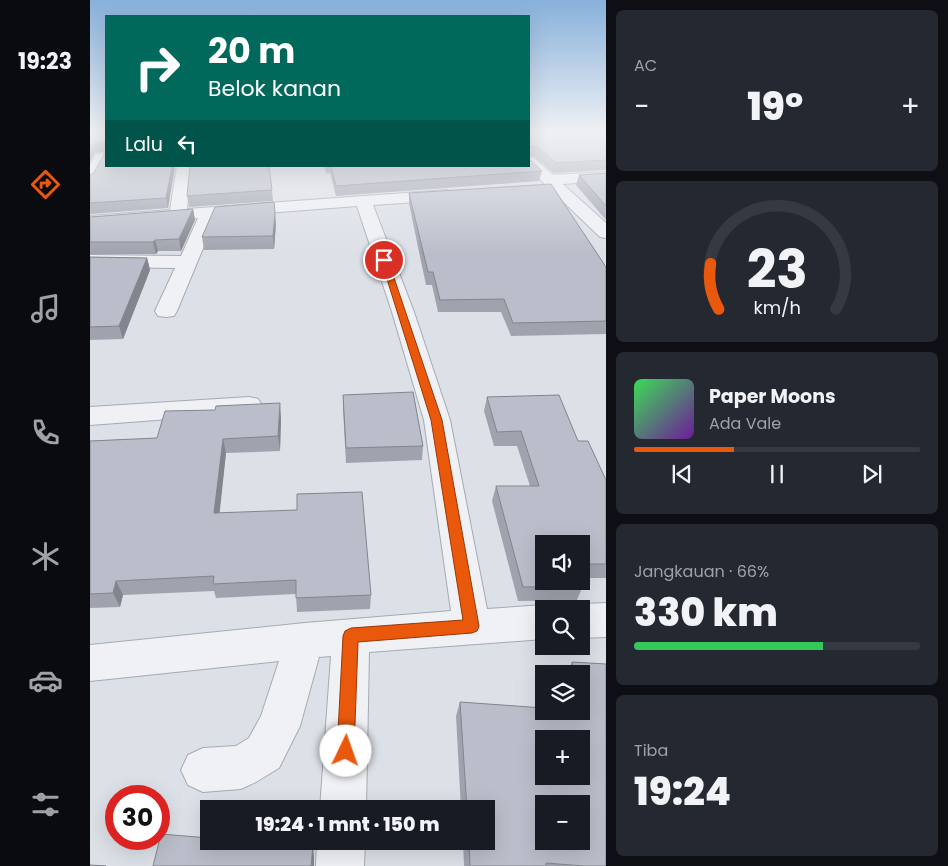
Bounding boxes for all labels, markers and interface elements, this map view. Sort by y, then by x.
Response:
text: 20 m [208,26,295,75]
icon: right [125,35,190,100]
text: 19:23 [18,46,72,77]
text: AC [634,54,657,77]
text: Belok kanan [208,73,341,104]
text: 19° [747,80,803,133]
text: − [634,87,649,126]
text: + [901,87,920,126]
icon: left [173,130,201,158]
text: Lalu [125,131,163,158]
icon: directions [28,167,63,202]
text: 23 [746,233,808,306]
pin [363,239,405,281]
icon: arrive [370,246,398,274]
icon: music [28,291,63,326]
text: km/h [753,295,801,320]
text: Paper Moons [709,383,836,410]
text: Ada Vale [709,412,781,435]
icon: phone [28,415,63,450]
icon: previous [668,460,696,488]
icon: pause [763,460,791,488]
icon: next [858,460,886,488]
map controls [535,535,590,850]
button: sound [535,535,590,590]
icon: climate [28,539,63,574]
text: Jangkauan · 66% [634,560,769,583]
text: 330 km [634,586,778,639]
button: search [535,600,590,655]
icon: car [28,663,63,698]
button: layers [535,665,590,720]
position arrow [319,724,371,776]
button: + [535,730,590,785]
text: Tiba [634,739,668,762]
text: 19:24 [634,765,731,818]
speed limit sign: 30 [105,785,170,850]
icon: filters [28,787,63,822]
button: − [535,795,590,850]
text: 19:24 · 1 mnt · 150 m [256,811,439,838]

